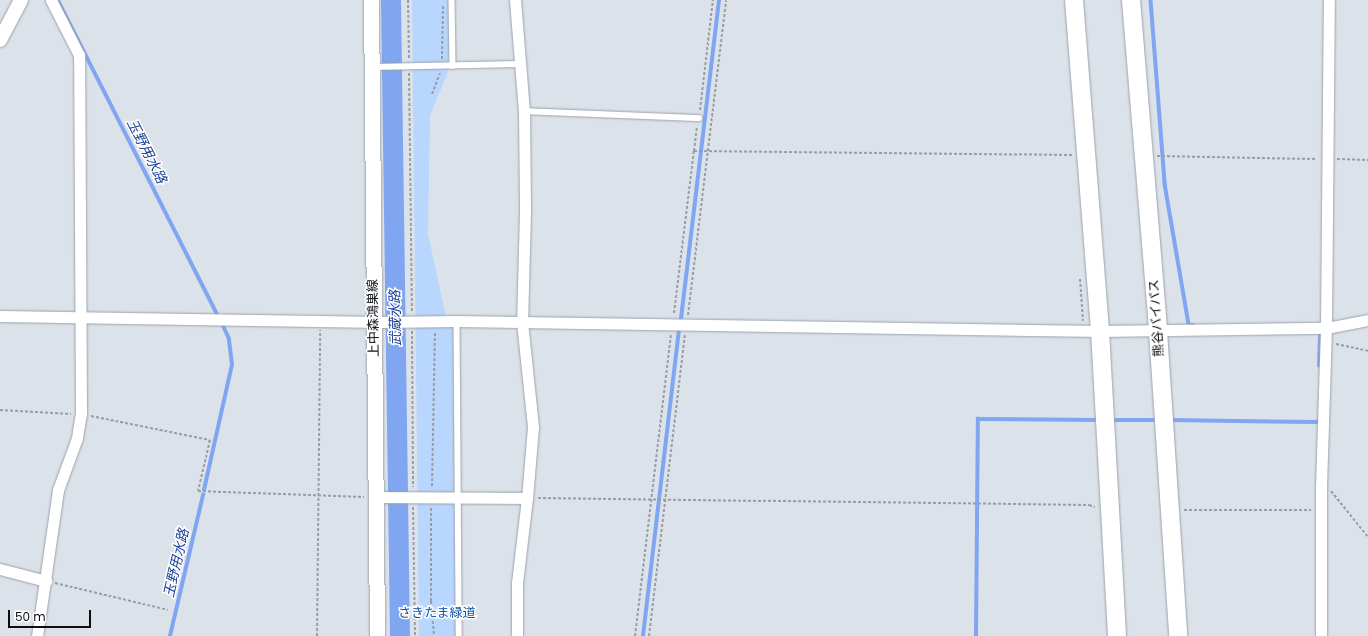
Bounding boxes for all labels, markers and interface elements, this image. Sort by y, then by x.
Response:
water label: 玉野用水路 [124,116,170,186]
street label: 上中森鴻巣線 [366,279,382,357]
street label: 熊谷バイパス [1146,279,1168,357]
water label: 武蔵水路 [386,290,404,346]
water label: 玉野用水路 [160,527,192,599]
scale bar [10,602,93,628]
park label: さきたま緑道 [398,605,476,621]
text: 50 m [15,608,46,625]

